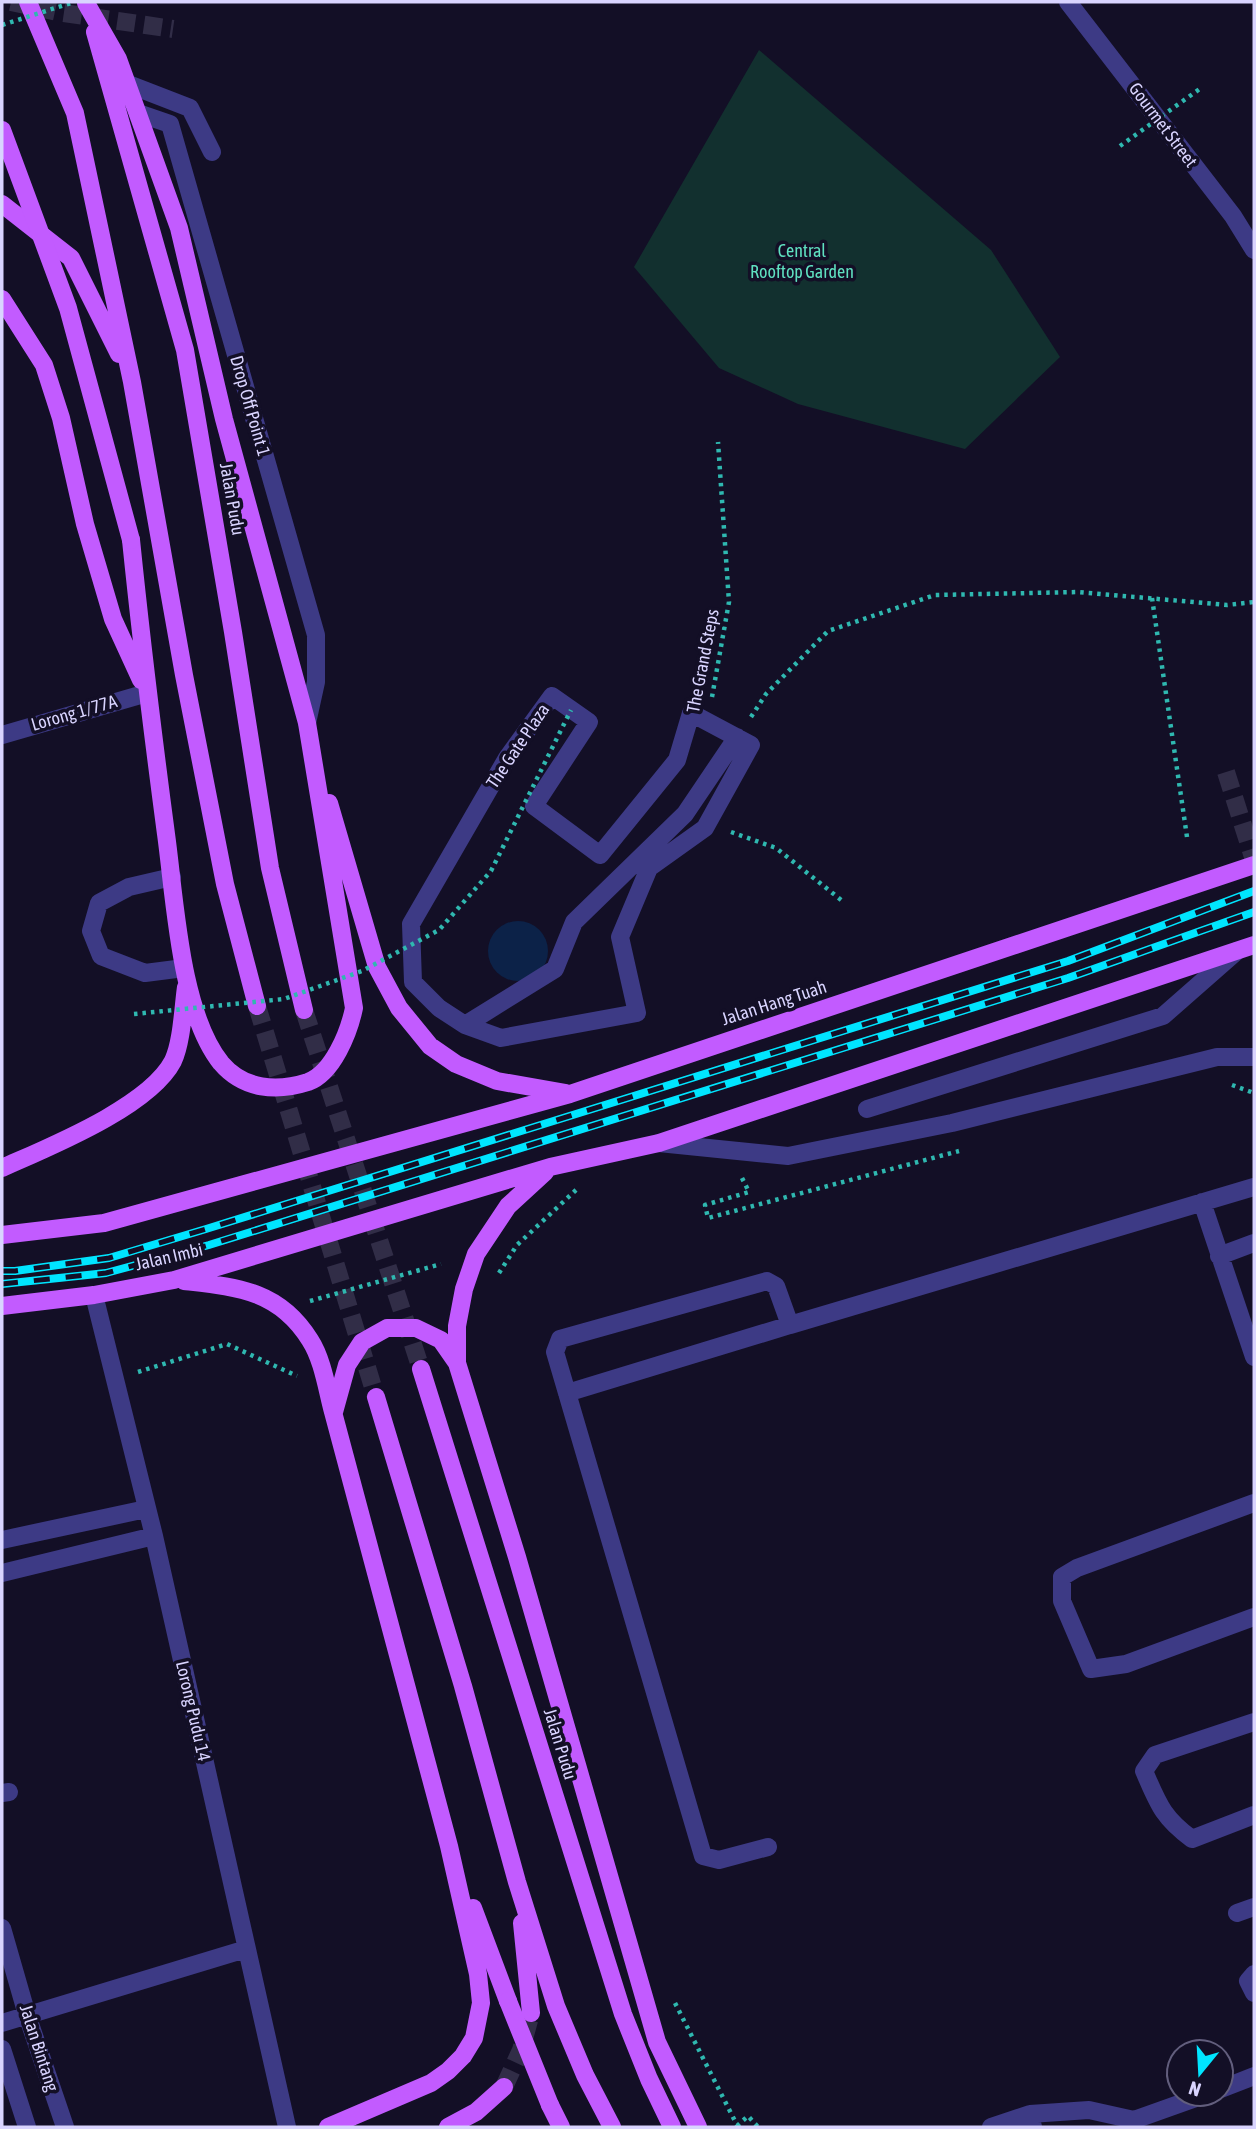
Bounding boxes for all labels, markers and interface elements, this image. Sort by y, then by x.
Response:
street label: Gourmet Street [1125,78,1202,171]
park label: Central Rooftop Garden [750,240,854,282]
street label: Drop Off Point 1 [226,353,275,459]
street label: Jalan Pudu [216,461,249,537]
street label: The Grand Steps [682,607,723,715]
street label: Lorong 1/77A [28,690,119,735]
street label: The Gate Plaza [482,700,553,792]
street label: Jalan Hang Tuah [719,976,829,1029]
street label: Jalan Imbi [133,1239,205,1274]
street label: Lorong Pudu 14 [172,1659,215,1763]
street label: Jalan Pudu [540,1706,581,1782]
street label: Jalan Bintang [16,2002,63,2094]
north arrow [1165,2038,1235,2108]
text: N [1186,2077,1203,2101]

